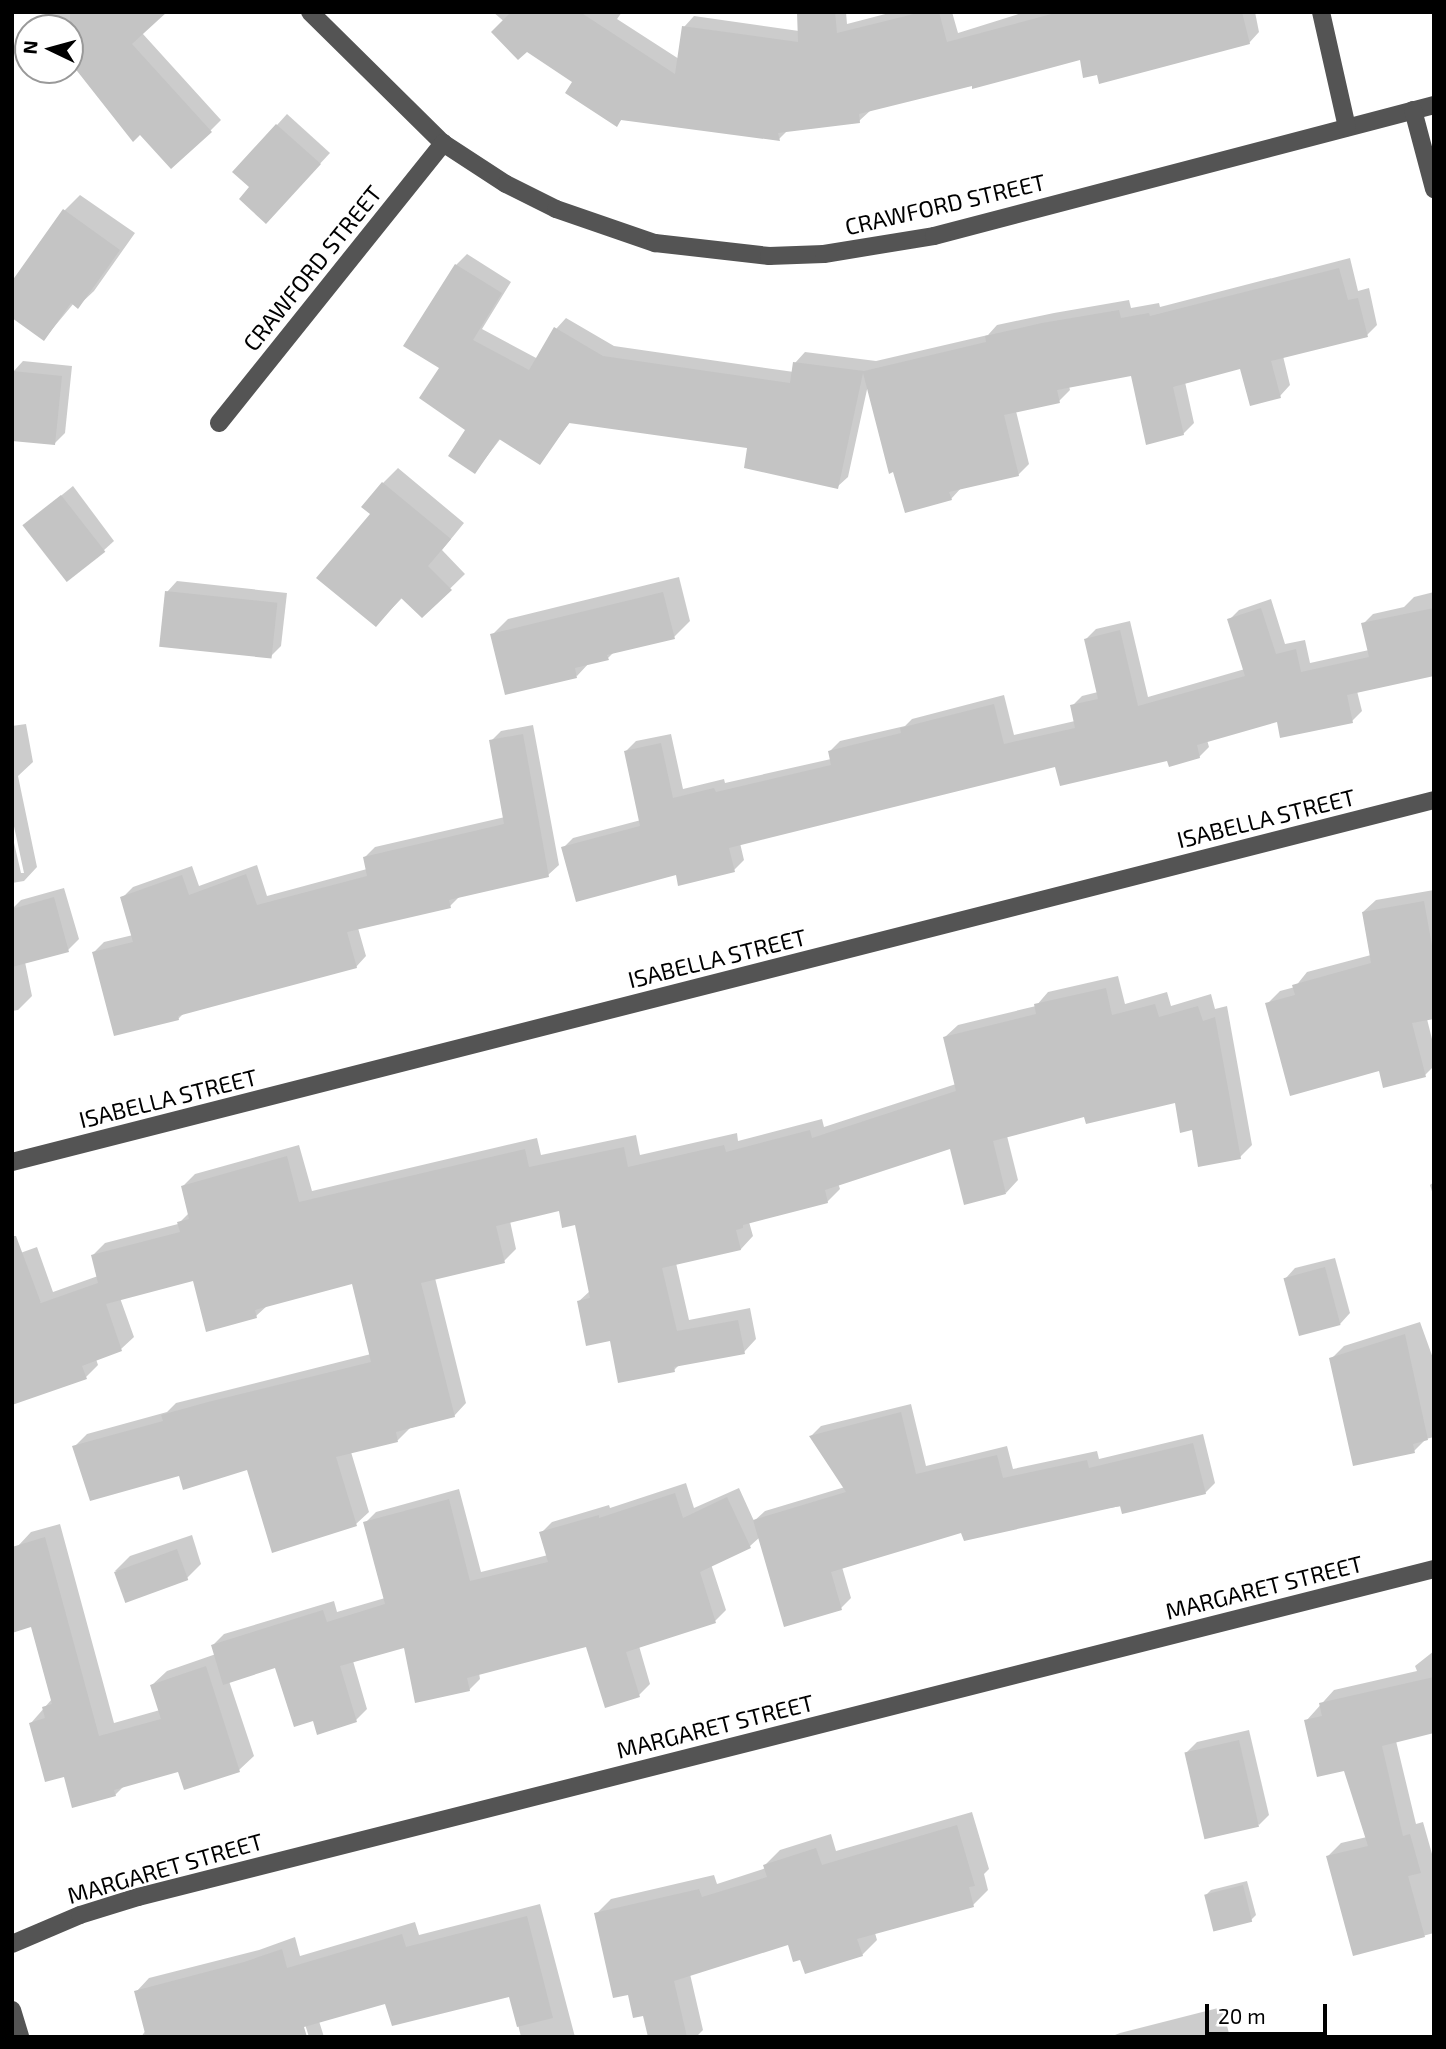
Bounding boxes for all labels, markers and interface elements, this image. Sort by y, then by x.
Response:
north arrow [14,14,84,84]
text: N [18,39,42,55]
street label: CRAWFORD STREET [842,168,1048,240]
street label: CRAWFORD STREET [237,180,387,356]
street label: ISABELLA STREET [1174,782,1358,854]
street label: ISABELLA STREET [625,922,809,994]
street label: ISABELLA STREET [76,1062,260,1134]
street label: MARGARET STREET [1162,1549,1366,1625]
street label: MARGARET STREET [613,1688,817,1764]
street label: MARGARET STREET [64,1827,266,1909]
scale bar [1208,1990,1330,2034]
text: 20 m [1218,2003,1266,2028]

